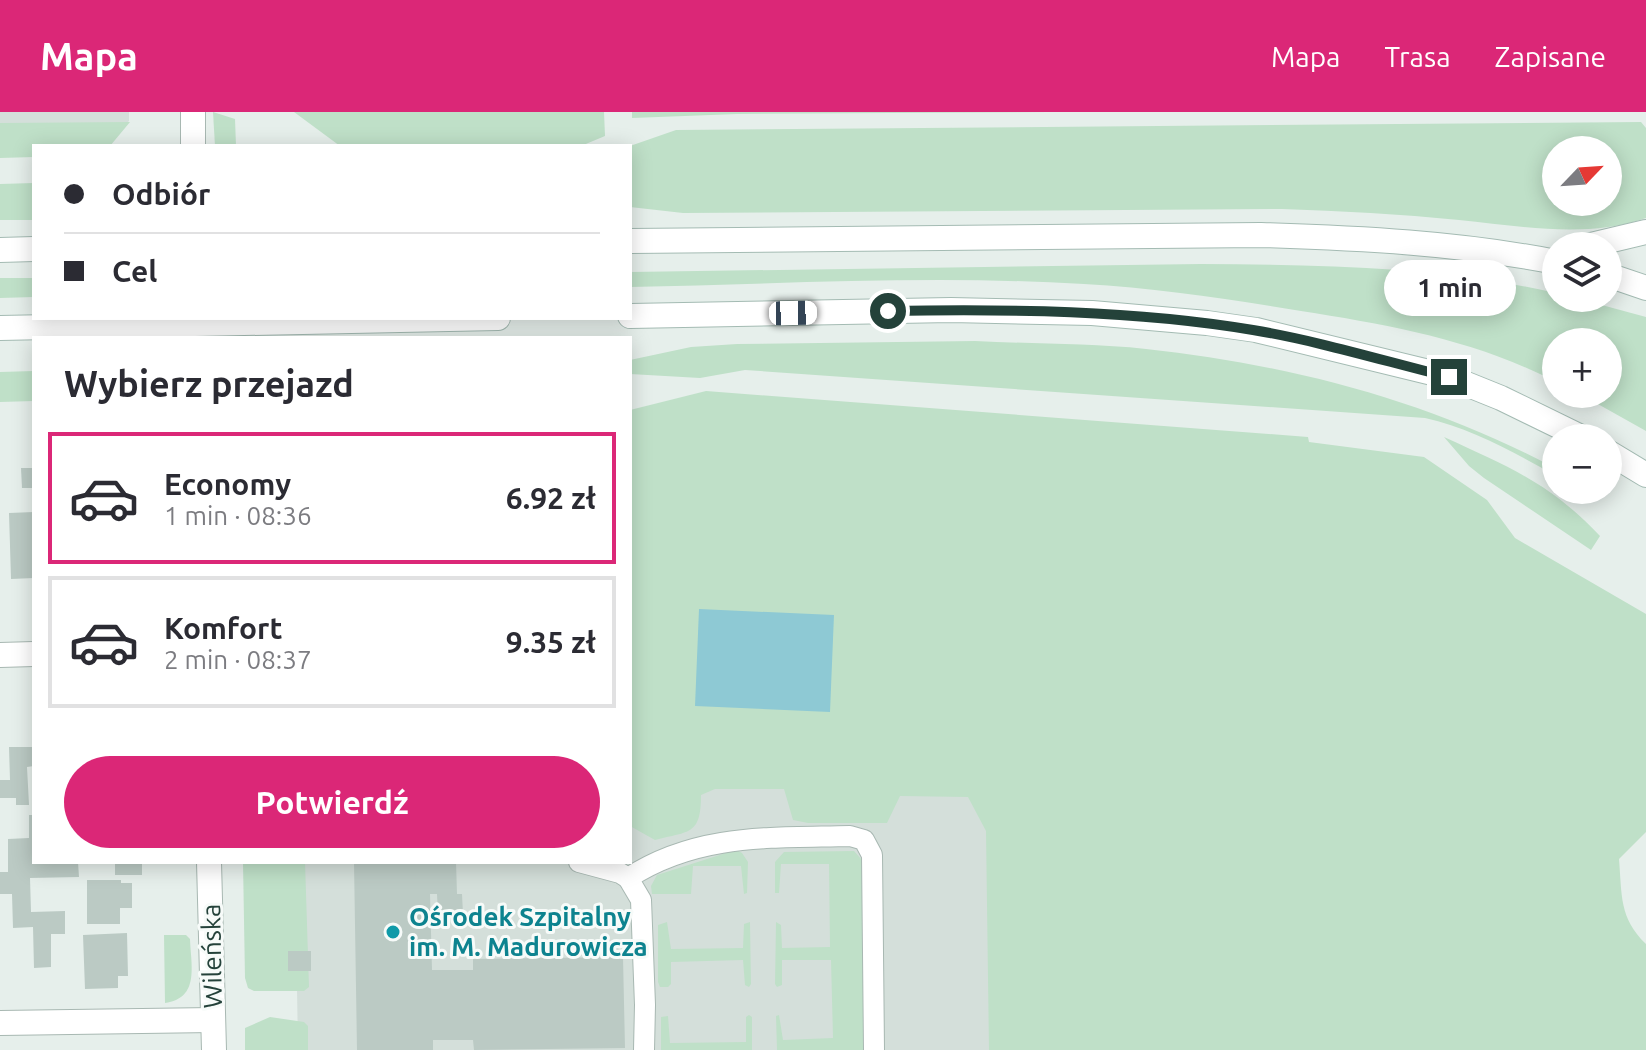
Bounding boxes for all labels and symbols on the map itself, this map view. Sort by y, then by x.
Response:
north arrow [1542,136,1622,216]
callout: 1 min [1383,261,1515,317]
route start [870,293,906,329]
car [769,301,817,325]
route end [1431,359,1467,395]
place label: Ośrodek Szpitalny im. M. Madurowicza [409,902,648,961]
street label: Wileńska [196,903,227,1009]
marker: Ośrodek Szpitalny im. M. Madurowicza [384,923,402,941]

